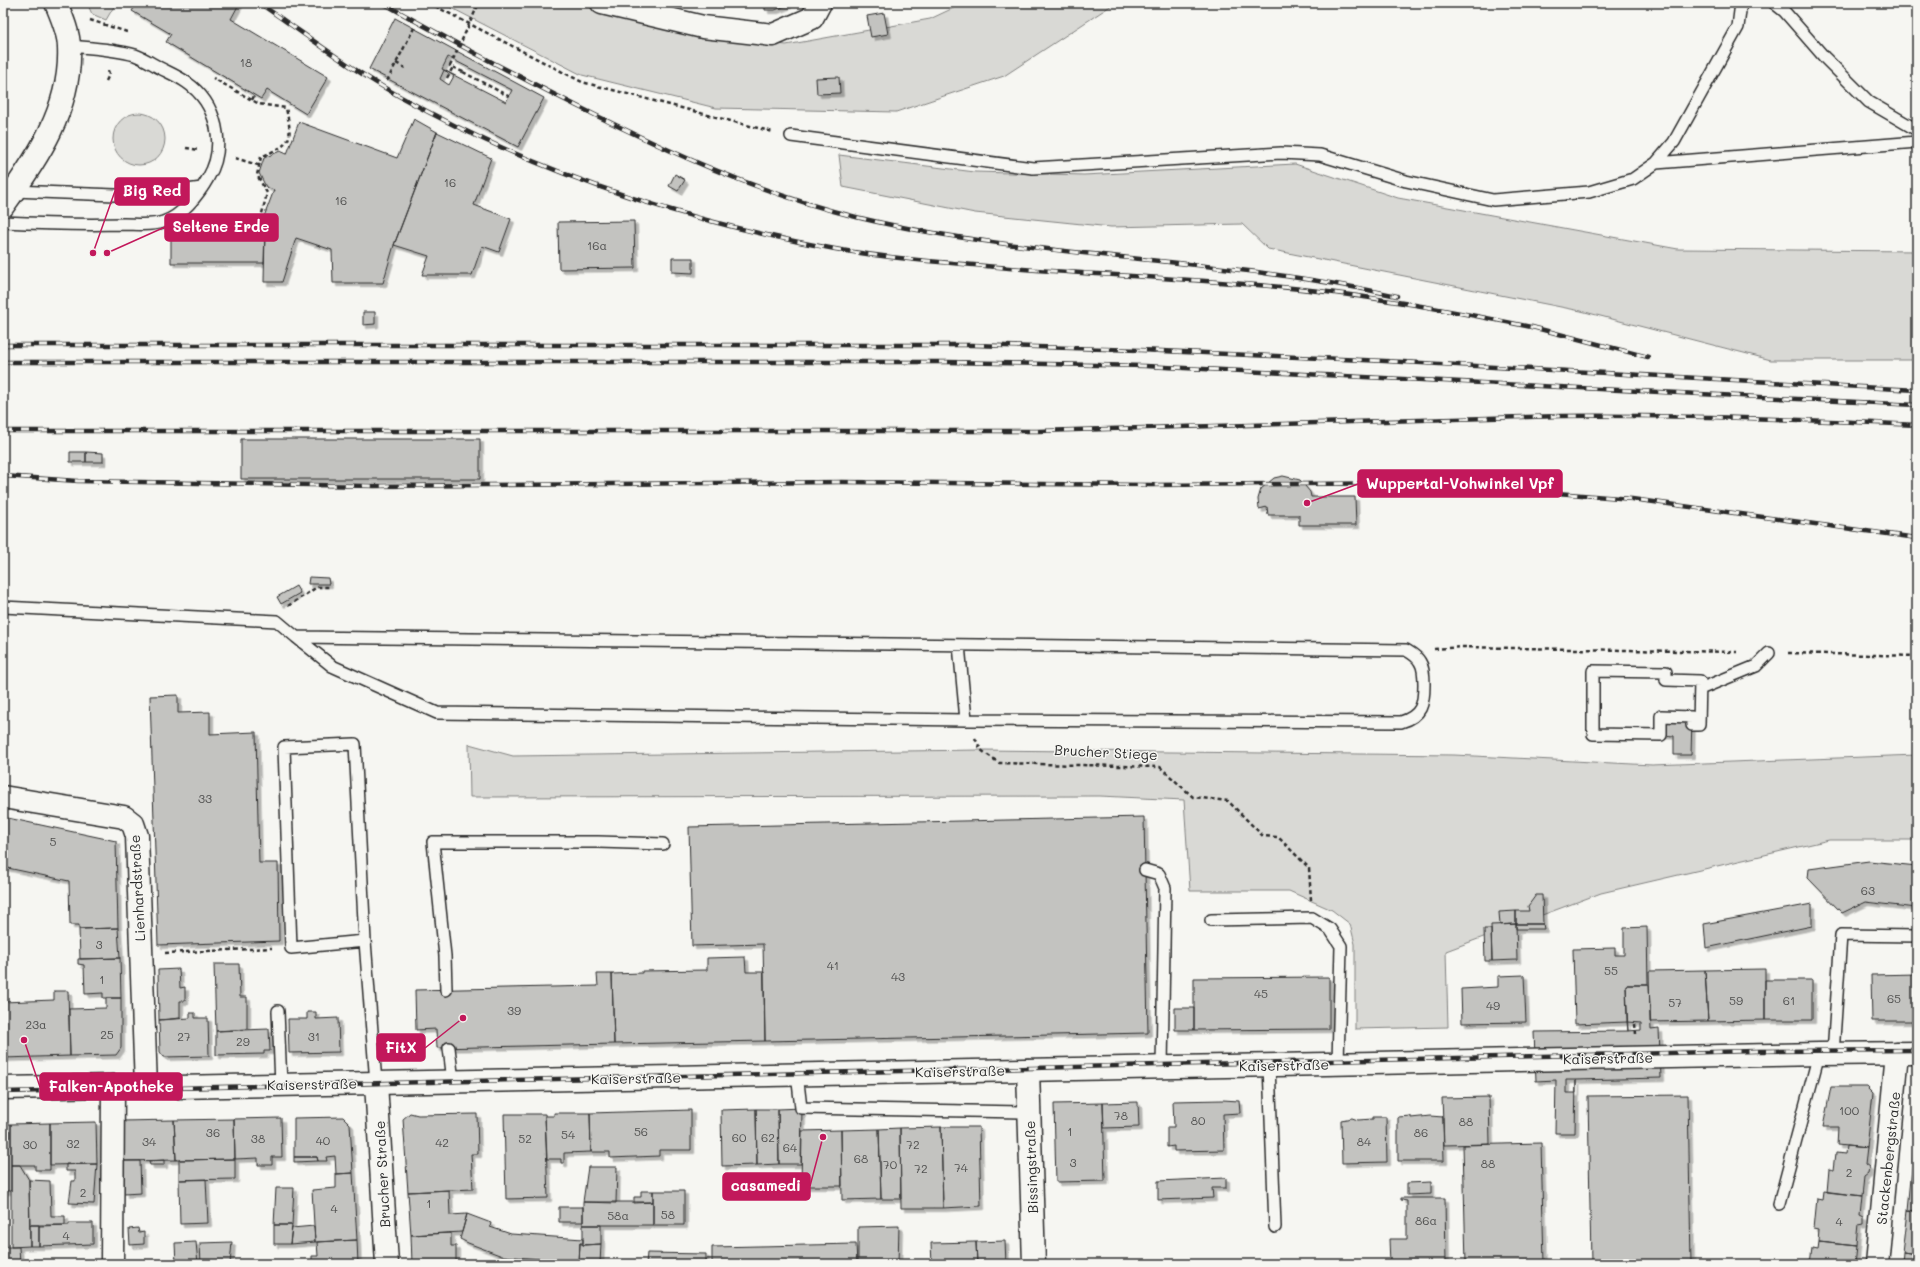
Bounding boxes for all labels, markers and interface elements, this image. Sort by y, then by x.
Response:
house number: 18 [240,54,252,70]
house number: 16 [444,174,456,190]
callout: Big Red [115,178,189,205]
text: Big Red [123,180,182,200]
house number: 16 [335,192,347,208]
callout: Seltene Erde [165,214,278,241]
text: Seltene Erde [173,216,269,236]
house number: 16a [587,237,607,253]
callout: Wuppertal-Vohwinkel Vpf [1358,470,1562,497]
text: Wuppertal-Vohwinkel Vpf [1366,473,1554,493]
street label: Brucher Stiege [1054,740,1158,764]
house number: 33 [198,790,212,806]
house number: 5 [50,833,57,849]
street label: Lienhardstraße [125,834,149,942]
house number: 63 [1861,882,1875,898]
house number: 3 [95,936,103,952]
house number: 41 [827,957,839,973]
house number: 55 [1604,962,1618,978]
house number: 43 [891,968,905,984]
house number: 1 [99,971,105,987]
house number: 45 [1254,985,1268,1001]
house number: 65 [1887,990,1901,1006]
house number: 59 [1729,992,1743,1008]
house number: 61 [1783,992,1795,1008]
house number: 57 [1668,994,1682,1010]
house number: 49 [1486,997,1500,1013]
house number: 39 [507,1002,521,1018]
house number: 23a [25,1016,47,1032]
house number: 25 [100,1026,114,1042]
house number: 27 [177,1028,191,1044]
house number: 31 [308,1028,320,1044]
house number: 29 [236,1033,250,1049]
callout: FitX [377,1034,425,1061]
text: FitX [385,1037,417,1057]
street label: Kaiserstraße [1563,1048,1653,1068]
street label: Kaiserstraße [1239,1055,1329,1075]
street label: Kaiserstraße [915,1061,1005,1081]
street label: Kaiserstraße [591,1068,681,1088]
callout: Falken-Apotheke [40,1073,182,1100]
street label: Kaiserstraße [267,1074,357,1094]
text: Falken-Apotheke [48,1076,174,1096]
street label: Stackenbergstraße [1872,1090,1904,1226]
house number: 100 [1839,1102,1860,1118]
house number: 78 [1114,1107,1128,1123]
house number: 80 [1191,1112,1206,1128]
house number: 88 [1459,1113,1473,1129]
street label: Brucher Straße [370,1120,394,1228]
street label: Bissingstraße [1020,1120,1042,1214]
house number: 56 [634,1123,648,1139]
house number: 1 [1067,1123,1073,1139]
house number: 36 [206,1124,220,1140]
house number: 86 [1414,1124,1428,1140]
house number: 54 [561,1126,575,1142]
house number: 60 [732,1129,747,1145]
house number: 62 [761,1129,775,1145]
house number: 38 [251,1130,265,1146]
house number: 52 [518,1130,532,1146]
house number: 40 [316,1132,331,1148]
house number: 34 [142,1133,156,1149]
house number: 84 [1357,1133,1371,1149]
house number: 42 [435,1134,449,1150]
house number: 32 [66,1135,80,1151]
house number: 30 [23,1136,38,1152]
house number: 72 [906,1136,920,1152]
house number: 64 [783,1139,797,1155]
house number: 68 [854,1150,868,1166]
house number: 3 [1069,1154,1077,1170]
house number: 88 [1481,1155,1495,1171]
house number: 70 [883,1156,898,1172]
house number: 74 [954,1159,968,1175]
house number: 72 [914,1160,928,1176]
house number: 2 [1846,1164,1852,1180]
callout: casamedi [723,1173,810,1200]
text: casamedi [731,1175,801,1195]
house number: 2 [80,1184,86,1200]
house number: 1 [426,1195,432,1211]
house number: 4 [330,1200,338,1216]
house number: 58 [661,1206,675,1222]
house number: 58a [607,1207,629,1223]
house number: 86a [1415,1212,1437,1228]
house number: 4 [1835,1213,1843,1229]
house number: 4 [62,1227,70,1243]

